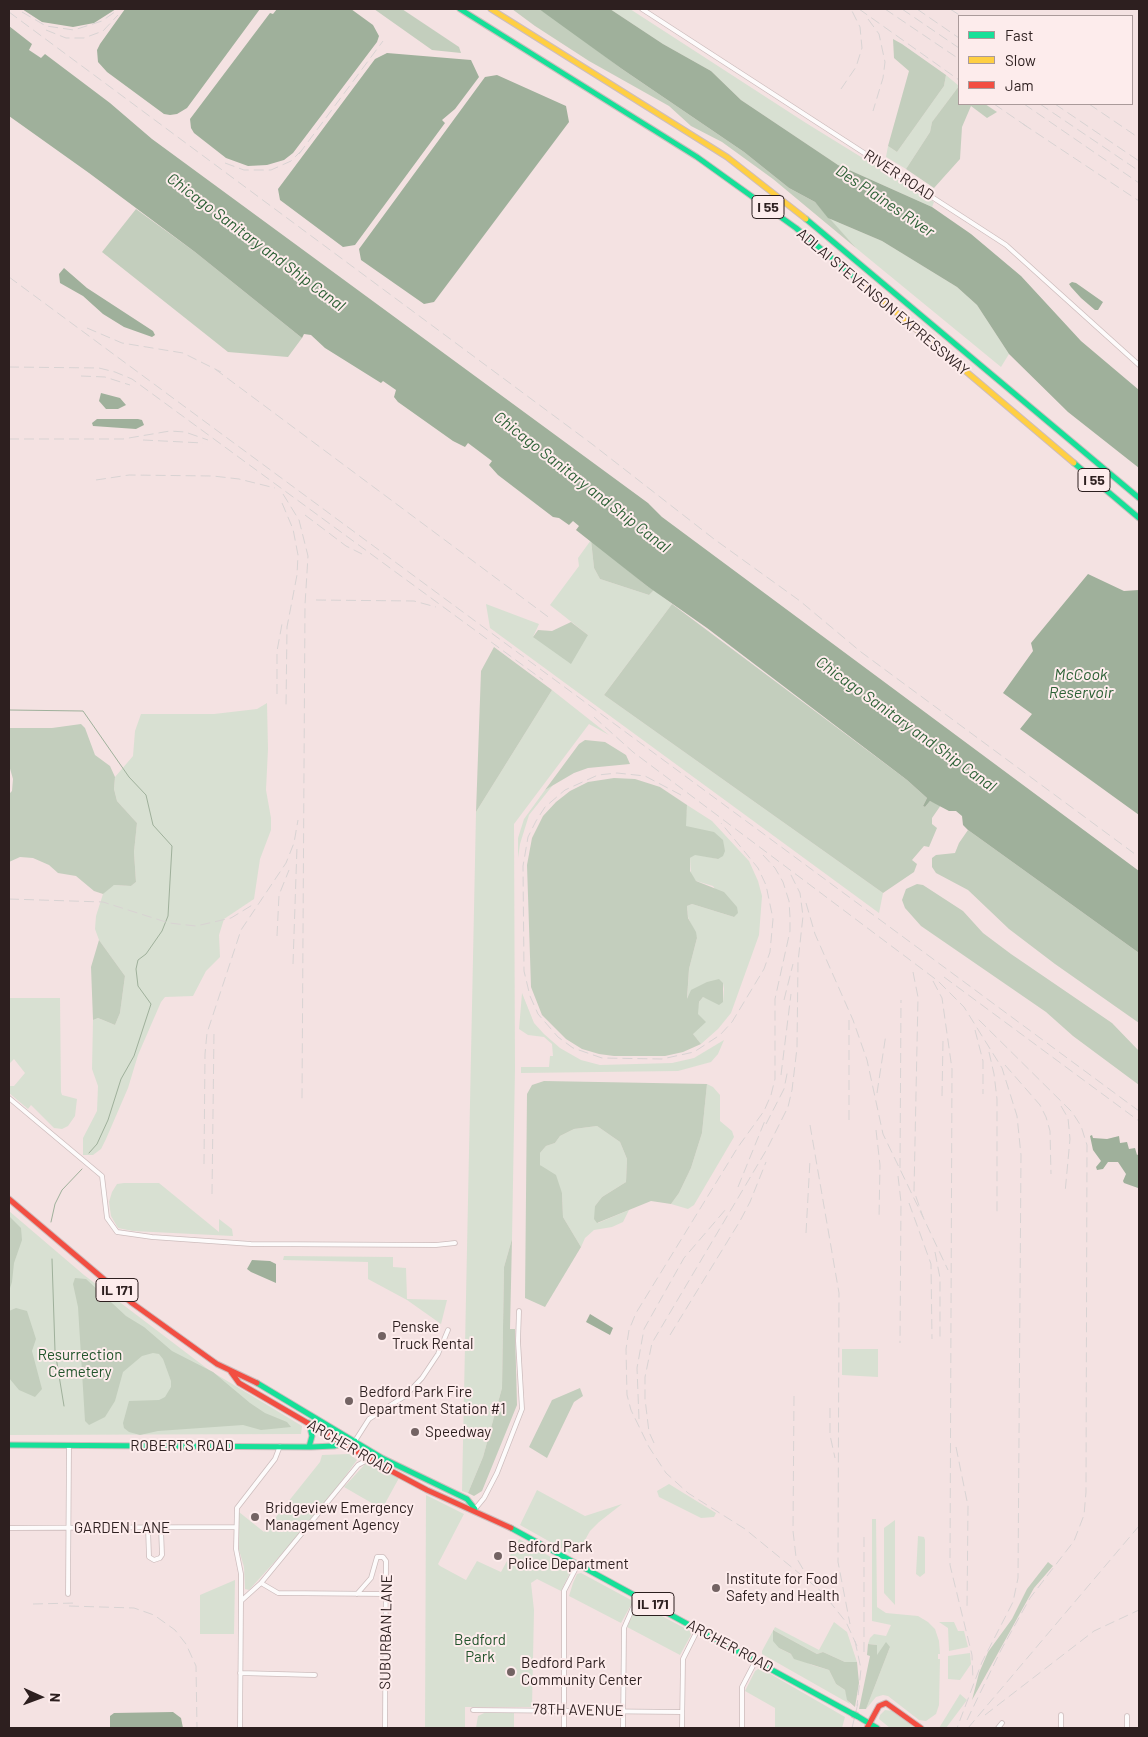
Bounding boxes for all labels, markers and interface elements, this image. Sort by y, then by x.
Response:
legend [958,15,1133,105]
text: Fast [1005,26,1033,44]
text: Slow [1005,51,1036,69]
text: Jam [1005,76,1034,94]
street label: RIVER ROAD [861,146,937,204]
water label: Des Plaines River [832,161,938,241]
water label: Chicago Sanitary and Ship Canal [163,169,349,315]
road number: I 55 [752,196,784,218]
street label: ADLAI STEVENSON EXPRESSWAY [793,225,973,379]
water label: Chicago Sanitary and Ship Canal [490,407,674,557]
road number: I 55 [1078,468,1110,492]
water label: Chicago Sanitary and Ship Canal [812,652,1000,796]
water label: McCook Reservoir [1049,665,1113,703]
road number: IL 171 [96,1278,138,1302]
place label: Penske Truck Rental [392,1318,473,1353]
marker: Penske Truck Rental [376,1330,388,1342]
park label: Resurrection Cemetery [38,1346,122,1381]
place label: Bedford Park Fire Department Station #1 [359,1383,506,1418]
marker: Bedford Park Fire Department Station #1 [343,1395,355,1407]
street label: ARCHER ROAD [304,1415,396,1479]
place label: Speedway [425,1423,491,1441]
marker: Speedway [409,1426,421,1438]
street label: ROBERTS ROAD [130,1437,234,1455]
place label: Bridgeview Emergency Management Agency [265,1499,414,1534]
marker: Bridgeview Emergency Management Agency [249,1511,261,1523]
street label: GARDEN LANE [74,1519,170,1537]
place label: Bedford Park Police Department [508,1538,629,1573]
marker: Bedford Park Police Department [492,1550,504,1562]
place label: Institute for Food Safety and Health [726,1570,839,1605]
street label: SUBURBAN LANE [376,1574,396,1690]
marker: Institute for Food Safety and Health [710,1582,722,1594]
road number: IL 171 [632,1592,674,1616]
street label: ARCHER ROAD [684,1616,776,1676]
park label: Bedford Park [454,1631,506,1666]
place label: Bedford Park Community Center [521,1654,642,1689]
marker: Bedford Park Community Center [505,1666,517,1678]
north arrow [15,1672,65,1722]
text: N [47,1693,64,1702]
street label: 78TH AVENUE [532,1700,624,1720]

